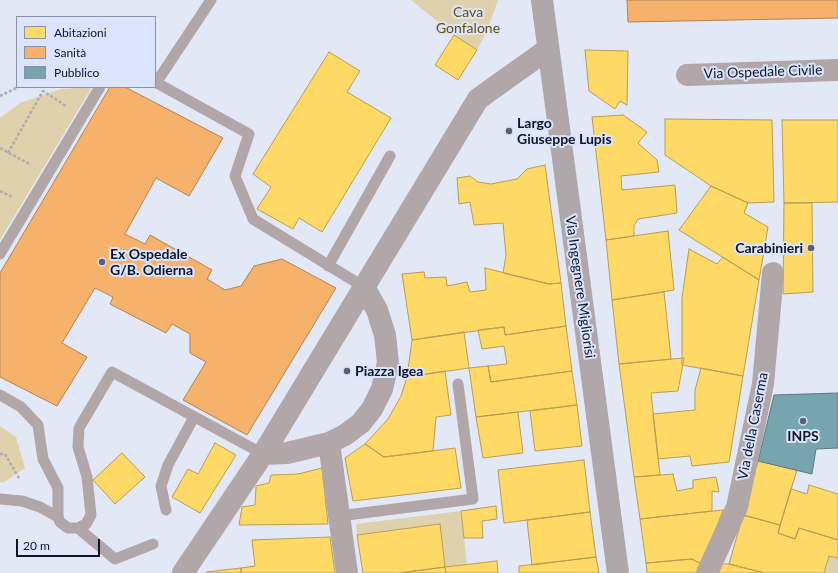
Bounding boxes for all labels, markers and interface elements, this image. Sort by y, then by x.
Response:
park label: Cava Gonfalone [436,4,500,36]
legend [16,16,156,88]
text: Abitazioni [54,25,107,40]
text: Sanità [54,45,86,60]
street label: Via Ospedale Civile [703,62,823,82]
text: Pubblico [54,65,99,80]
place label: Largo Giuseppe Lupis [517,115,612,148]
marker: Largo Giuseppe Lupis [504,126,514,136]
street label: Via Ingegnere Migliorisi [562,215,598,359]
place label: Carabinieri [735,240,803,256]
marker: Carabinieri [806,243,816,253]
place label: Ex Ospedale G/B. Odierna [110,246,193,278]
marker: Ex Ospedale G/B. Odierna [97,257,107,267]
place label: Piazza Igea [355,363,423,379]
marker: Piazza Igea [342,366,352,376]
street label: Via della Caserma [734,371,772,481]
marker: INPS [798,416,808,426]
place label: INPS [787,428,819,444]
scale bar [18,531,102,557]
text: 20 m [23,538,50,553]

